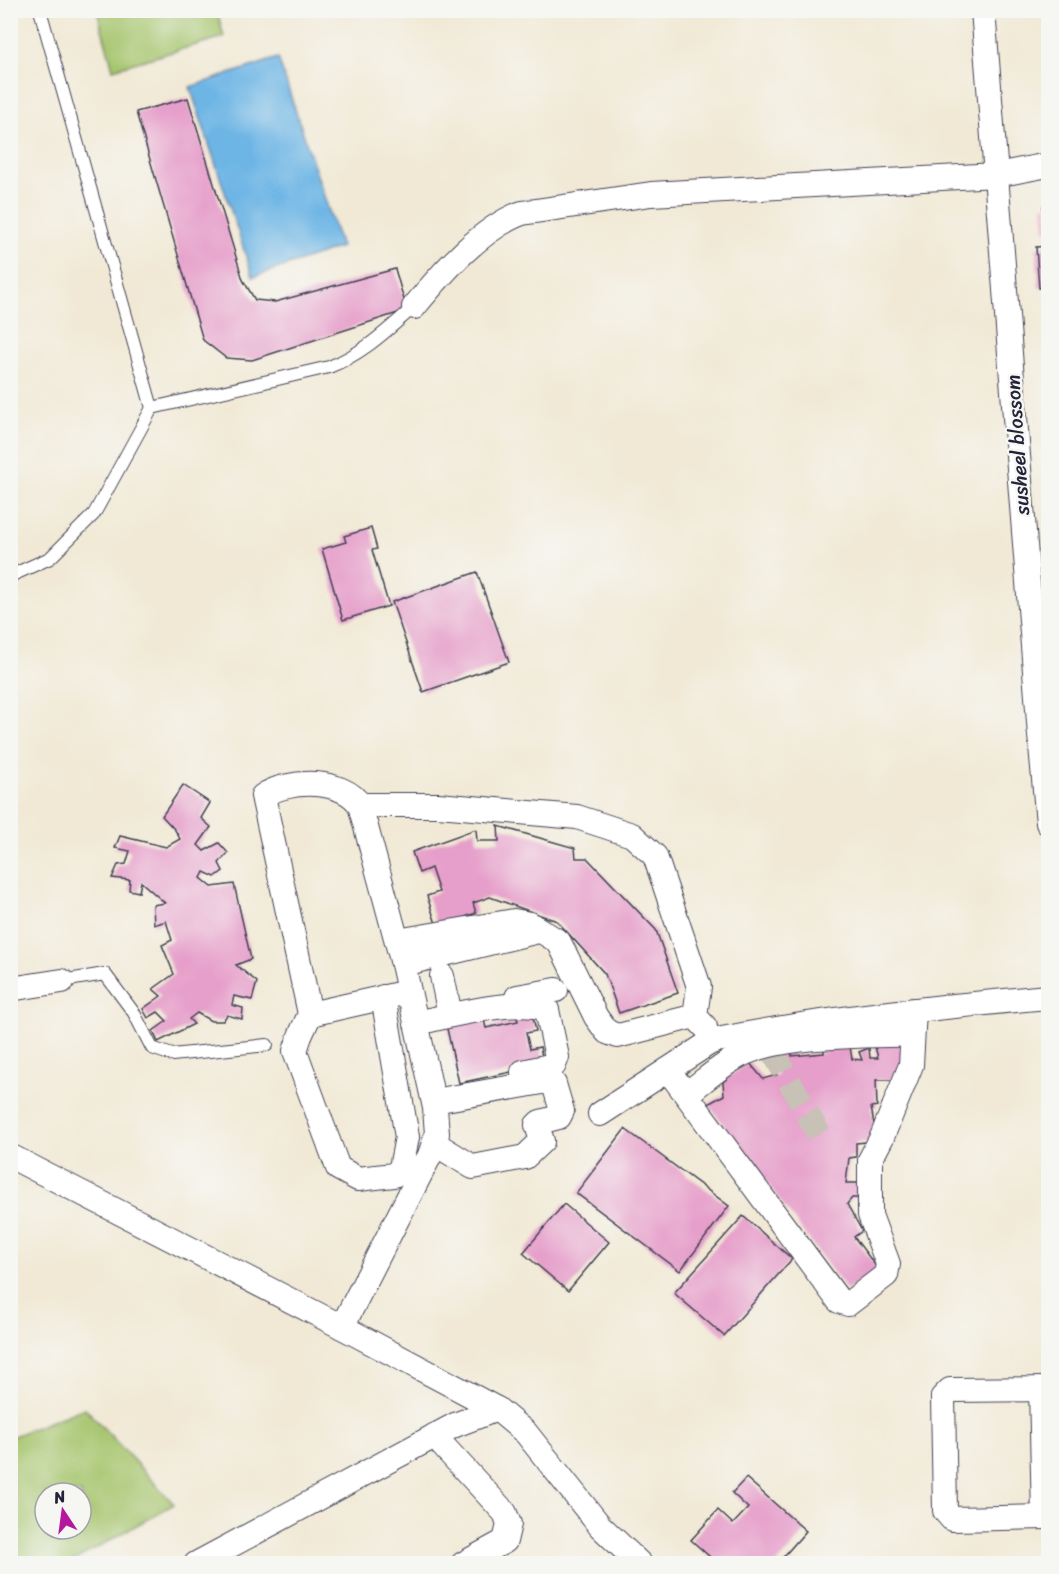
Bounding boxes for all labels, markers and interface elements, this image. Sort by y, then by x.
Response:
street label: susheel blossom [995,373,1040,517]
north arrow [33,1481,93,1541]
text: N [50,1481,69,1512]

